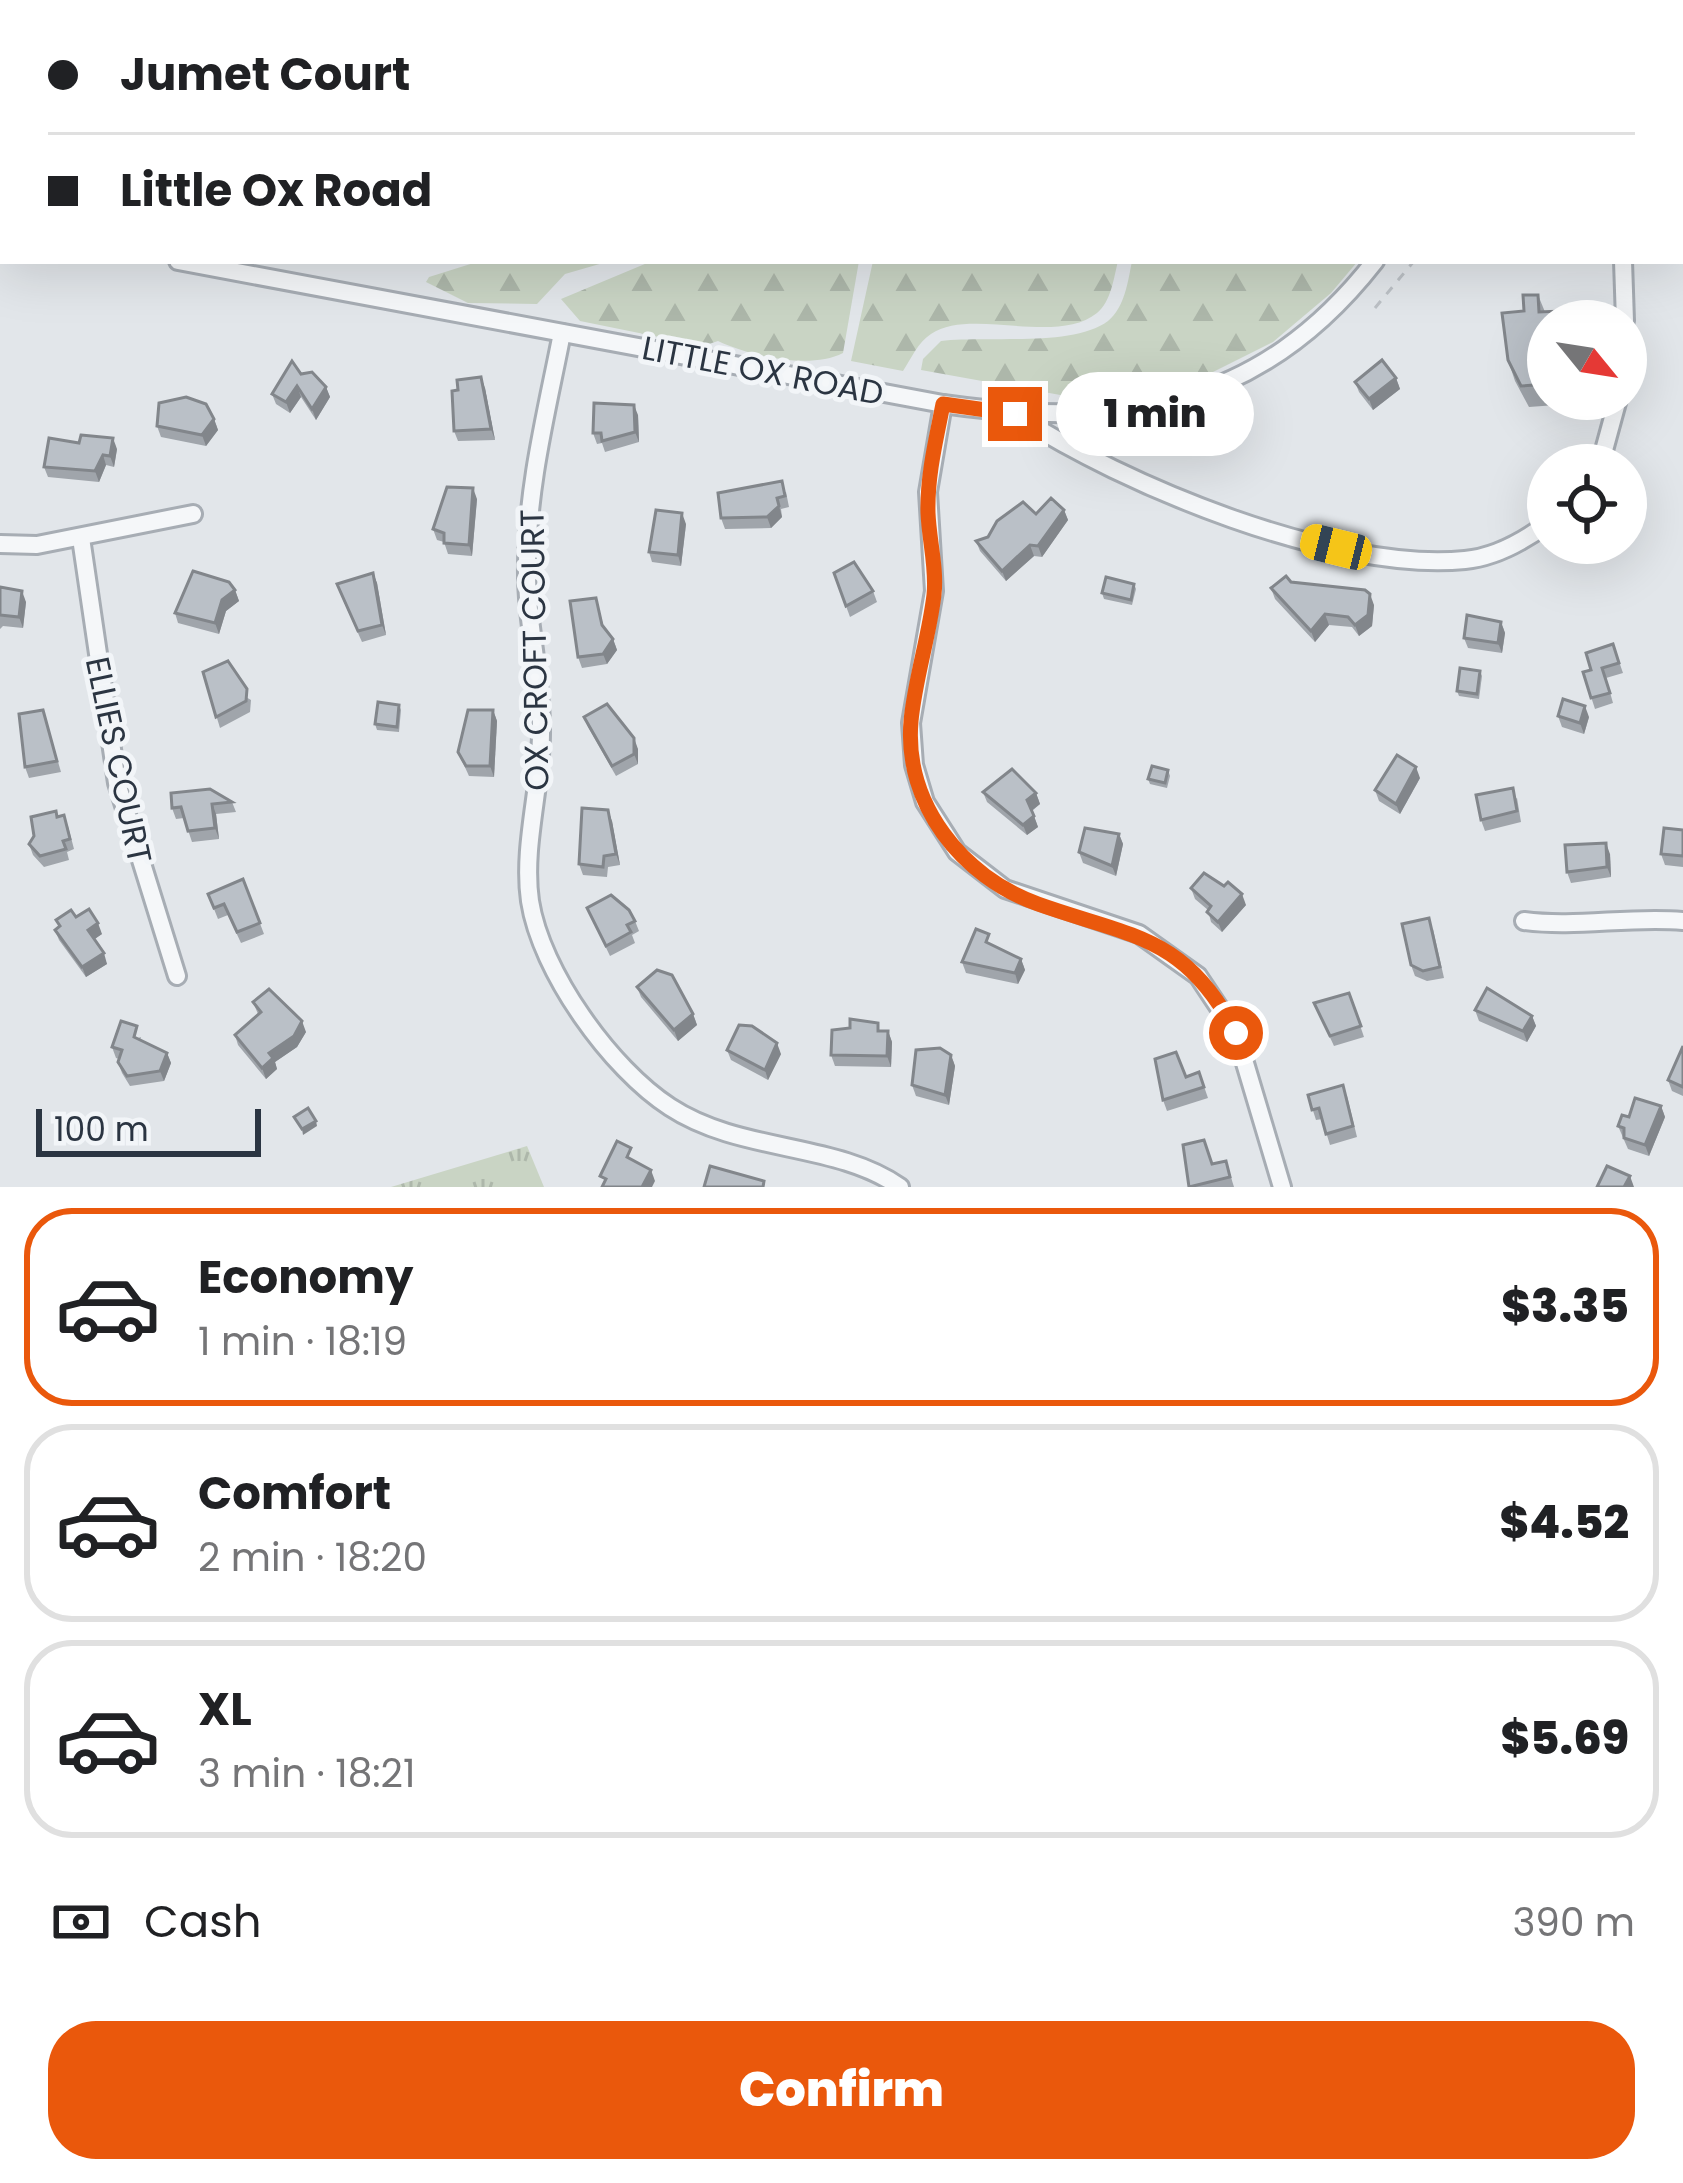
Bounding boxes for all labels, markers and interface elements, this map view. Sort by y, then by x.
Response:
text: Jumet Court [120,43,410,106]
text: Little Ox Road [120,159,432,222]
north arrow [1527,300,1647,420]
map controls [1527,300,1647,564]
street label: LITTLE OX ROAD [638,324,888,417]
callout: 1 min [1057,372,1255,456]
text: 1 min [1104,386,1206,441]
route end [988,387,1042,441]
button: locate [1527,444,1647,564]
street label: OX CROFT COURT [509,509,560,791]
car [1297,521,1375,573]
street label: ELLIES COURT [74,652,163,868]
route start [1209,1006,1263,1060]
scale bar [36,1103,261,1156]
text: 100 m [54,1106,149,1153]
text: Economy [198,1246,413,1309]
icon: car [54,1253,162,1361]
text: $3.35 [1501,1275,1629,1338]
text: 1 min · 18:19 [198,1314,407,1369]
text: Comfort [198,1462,391,1525]
icon: car [54,1469,162,1577]
text: $4.52 [1500,1491,1629,1554]
text: 2 min · 18:20 [198,1530,427,1585]
text: XL [198,1678,252,1741]
icon: car [54,1685,162,1793]
text: $5.69 [1500,1707,1629,1770]
text: 3 min · 18:21 [198,1746,416,1801]
icon: cash [48,1889,114,1955]
text: Cash [144,1890,261,1953]
text: 390 m [1512,1895,1635,1950]
button: Confirm [48,2021,1635,2159]

